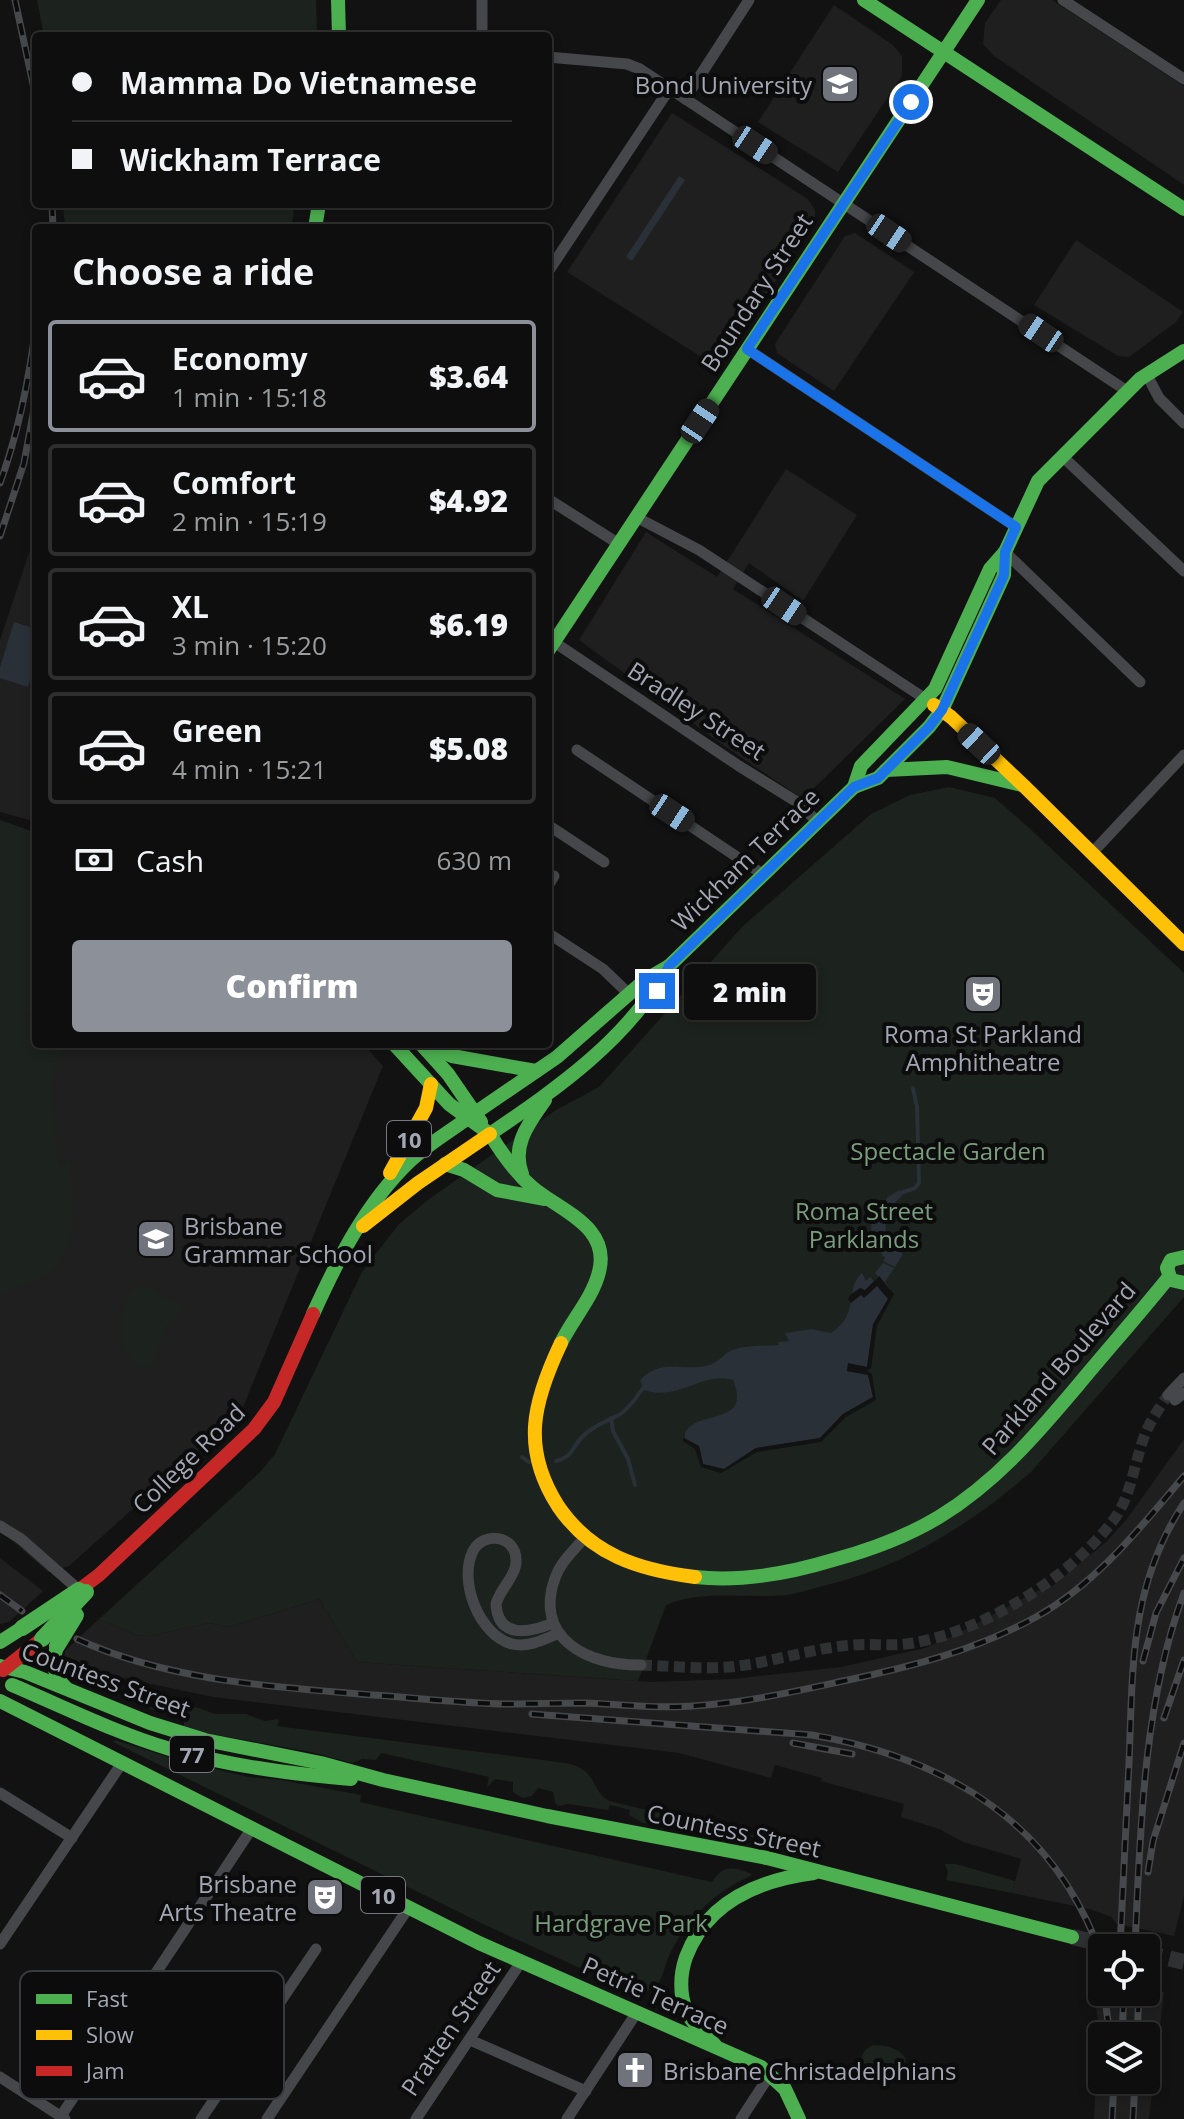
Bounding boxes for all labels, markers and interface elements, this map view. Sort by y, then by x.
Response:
text: Mamma Do Vietnamese [120,62,477,103]
school or university icon: Bond University [819,63,861,105]
place label: Bond University [635,68,813,101]
route start [893,84,929,120]
car [728,122,782,168]
text: Wickham Terrace [120,139,381,180]
street label: Boundary Street [692,206,820,378]
car [862,210,916,256]
text: Choose a ride [72,247,314,296]
car [1014,310,1068,356]
text: Economy [172,338,308,379]
icon: car [76,340,148,412]
text: $3.64 [429,356,508,397]
text: 1 min · 15:18 [172,379,327,415]
car [677,394,723,448]
text: Comfort [172,462,296,503]
icon: car [76,464,148,536]
text: $4.92 [429,480,508,521]
text: 2 min · 15:19 [172,503,327,539]
car [757,583,811,629]
text: XL [172,586,209,627]
icon: car [76,588,148,660]
text: $6.19 [429,604,508,645]
text: 3 min · 15:20 [172,627,327,663]
street label: Bradley Street [622,653,772,767]
text: Green [172,710,263,751]
icon: car [76,712,148,784]
car [953,719,1005,769]
text: $5.08 [429,728,508,769]
text: 4 min · 15:21 [172,751,327,787]
street label: Wickham Terrace [664,780,826,938]
car [645,790,699,836]
icon: cash [72,838,116,882]
text: Cash [136,840,204,881]
text: 630 m [437,842,512,878]
button: Confirm [72,940,512,1032]
callout: 2 min [685,963,817,1019]
route end [639,973,675,1009]
theatre icon: Roma St Parkland Amphitheatre [962,973,1004,1015]
text: 2 min [713,974,787,1010]
place label: Roma St Parkland Amphitheatre [884,1017,1082,1078]
road number: 10 [387,1121,431,1157]
park label: Spectacle Garden [850,1134,1046,1167]
park label: Roma Street Parklands [795,1194,933,1255]
place label: Brisbane Grammar School [184,1209,373,1270]
school or university icon: Brisbane Grammar School [135,1218,177,1260]
street label: Parkland Boulevard [974,1274,1142,1462]
street label: College Road [124,1396,252,1520]
street label: Countess Street [17,1633,195,1725]
road number: 77 [170,1736,214,1772]
street label: Countess Street [644,1795,824,1865]
place label: Brisbane Arts Theatre [159,1867,297,1928]
theatre icon: Brisbane Arts Theatre [304,1876,346,1918]
road number: 10 [361,1877,405,1913]
park label: Hardgrave Park [534,1906,708,1939]
map controls [1088,1934,1160,2094]
button: locate [1088,1934,1160,2006]
street label: Petrie Terrace [578,1948,734,2042]
street label: Pratten Street [393,1954,507,2102]
legend [20,1971,284,2099]
text: Fast [86,1983,128,2013]
text: Slow [86,2019,134,2049]
button: layers [1088,2022,1160,2094]
church icon: Brisbane Christadelphians [614,2049,656,2091]
place label: Brisbane Christadelphians [663,2054,956,2087]
text: Jam [84,2055,125,2085]

